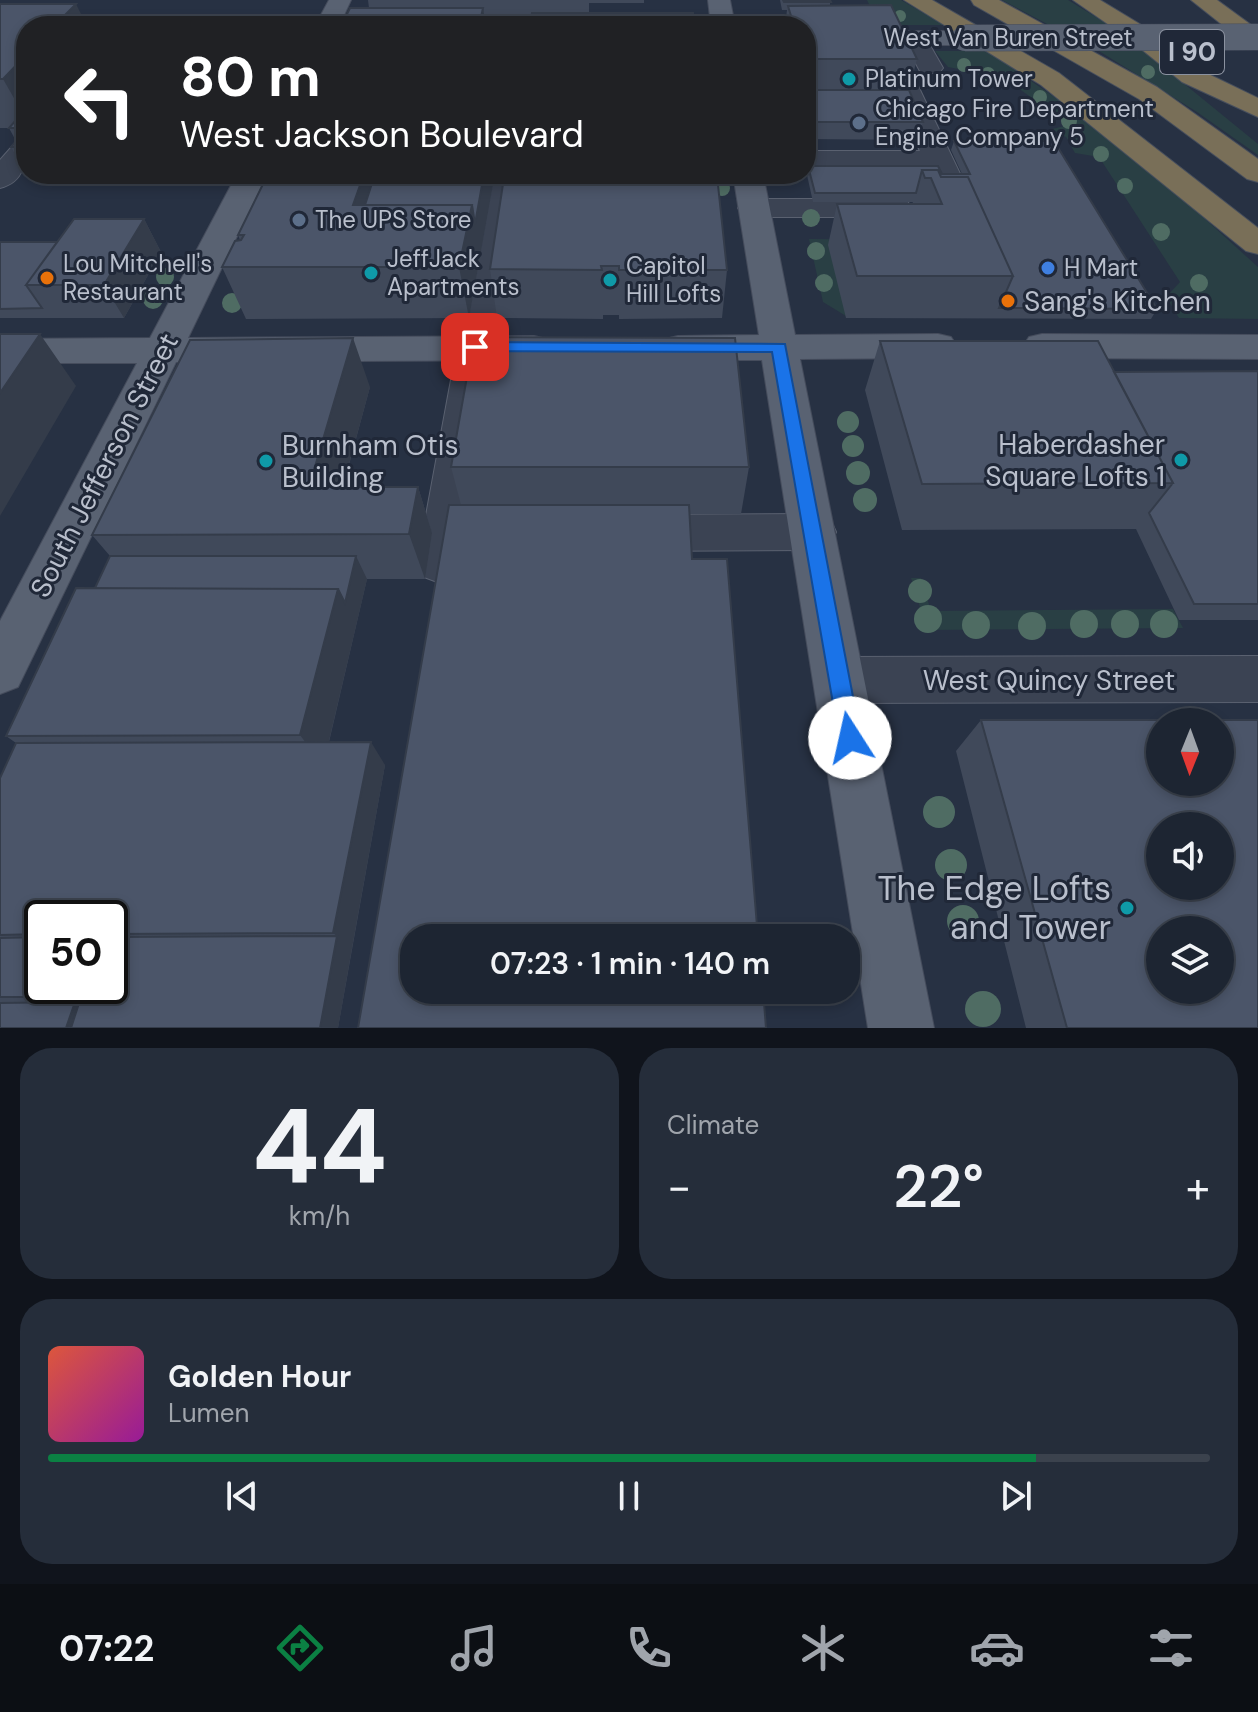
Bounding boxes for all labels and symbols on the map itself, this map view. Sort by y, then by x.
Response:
street label: West Van Buren Street [883,22,1133,53]
road number: I 90 [1160,30,1224,74]
place label: Platinum Tower [865,63,1033,94]
marker: Platinum Tower [840,70,858,88]
place label: Chicago Fire Department Engine Company 5 [875,93,1154,152]
marker: Chicago Fire Department Engine Company 5 [850,114,868,132]
place label: The UPS Store [315,204,472,235]
marker: The UPS Store [290,211,308,229]
place label: JeffJack Apartments [387,243,520,302]
place label: Lou Mitchell's Restaurant [63,248,212,307]
place label: Capitol Hill Lofts [626,250,721,309]
place label: H Mart [1064,252,1138,283]
marker: H Mart [1039,259,1057,277]
marker: JeffJack Apartments [362,264,380,282]
marker: Lou Mitchell's Restaurant [38,269,56,287]
marker: Capitol Hill Lofts [601,271,619,289]
place label: Sang's Kitchen [1024,283,1211,320]
marker: Sang's Kitchen [999,292,1017,310]
pin [441,313,509,381]
street label: South Jefferson Street [22,327,187,604]
place label: Haberdasher Square Lofts 1 [985,426,1165,495]
place label: Burnham Otis Building [282,427,459,496]
marker: Haberdasher Square Lofts 1 [1172,451,1190,469]
marker: Burnham Otis Building [257,452,275,470]
street label: West Quincy Street [923,662,1175,699]
position arrow [808,696,892,780]
north arrow [1146,708,1234,796]
place label: The Edge Lofts and Tower [878,866,1111,950]
marker: The Edge Lofts and Tower [1118,899,1136,917]
speed limit sign: 50 [24,900,128,1004]

